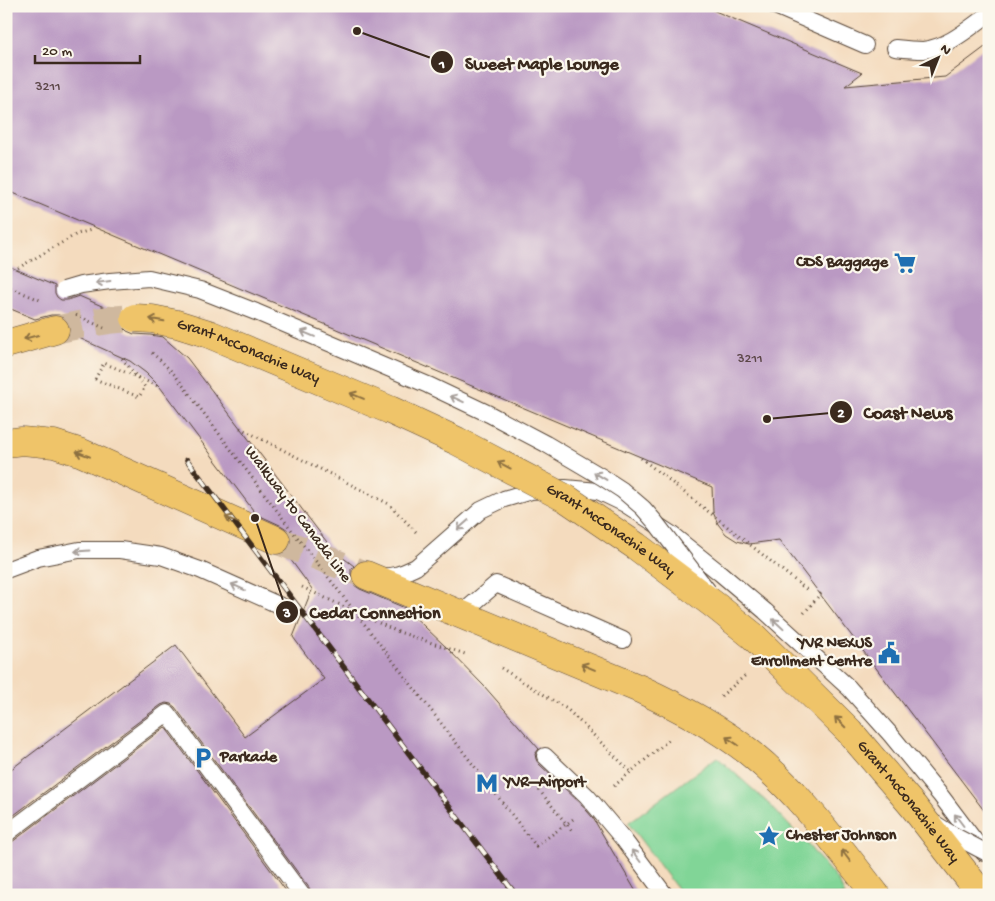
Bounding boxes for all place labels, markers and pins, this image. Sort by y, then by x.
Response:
callout: Sweet Maple Lounge [430,46,629,79]
supermarket icon: CDS Baggage [892,250,918,276]
place label: CDS Baggage [795,254,889,273]
callout: Coast News [829,395,962,428]
callout: Cedar Connection [274,595,450,628]
place label: YVR NEXUS Enrollment Centre [751,635,873,672]
public building icon: YVR NEXUS Enrollment Centre [876,640,902,666]
parking icon: Parkade [190,745,216,771]
place label: Parkade [219,749,278,768]
metro station icon: YVR–Airport [474,770,500,796]
place label: YVR–Airport [502,774,587,793]
place icon: Chester Johnson [756,823,782,849]
place label: Chester Johnson [785,827,897,846]

